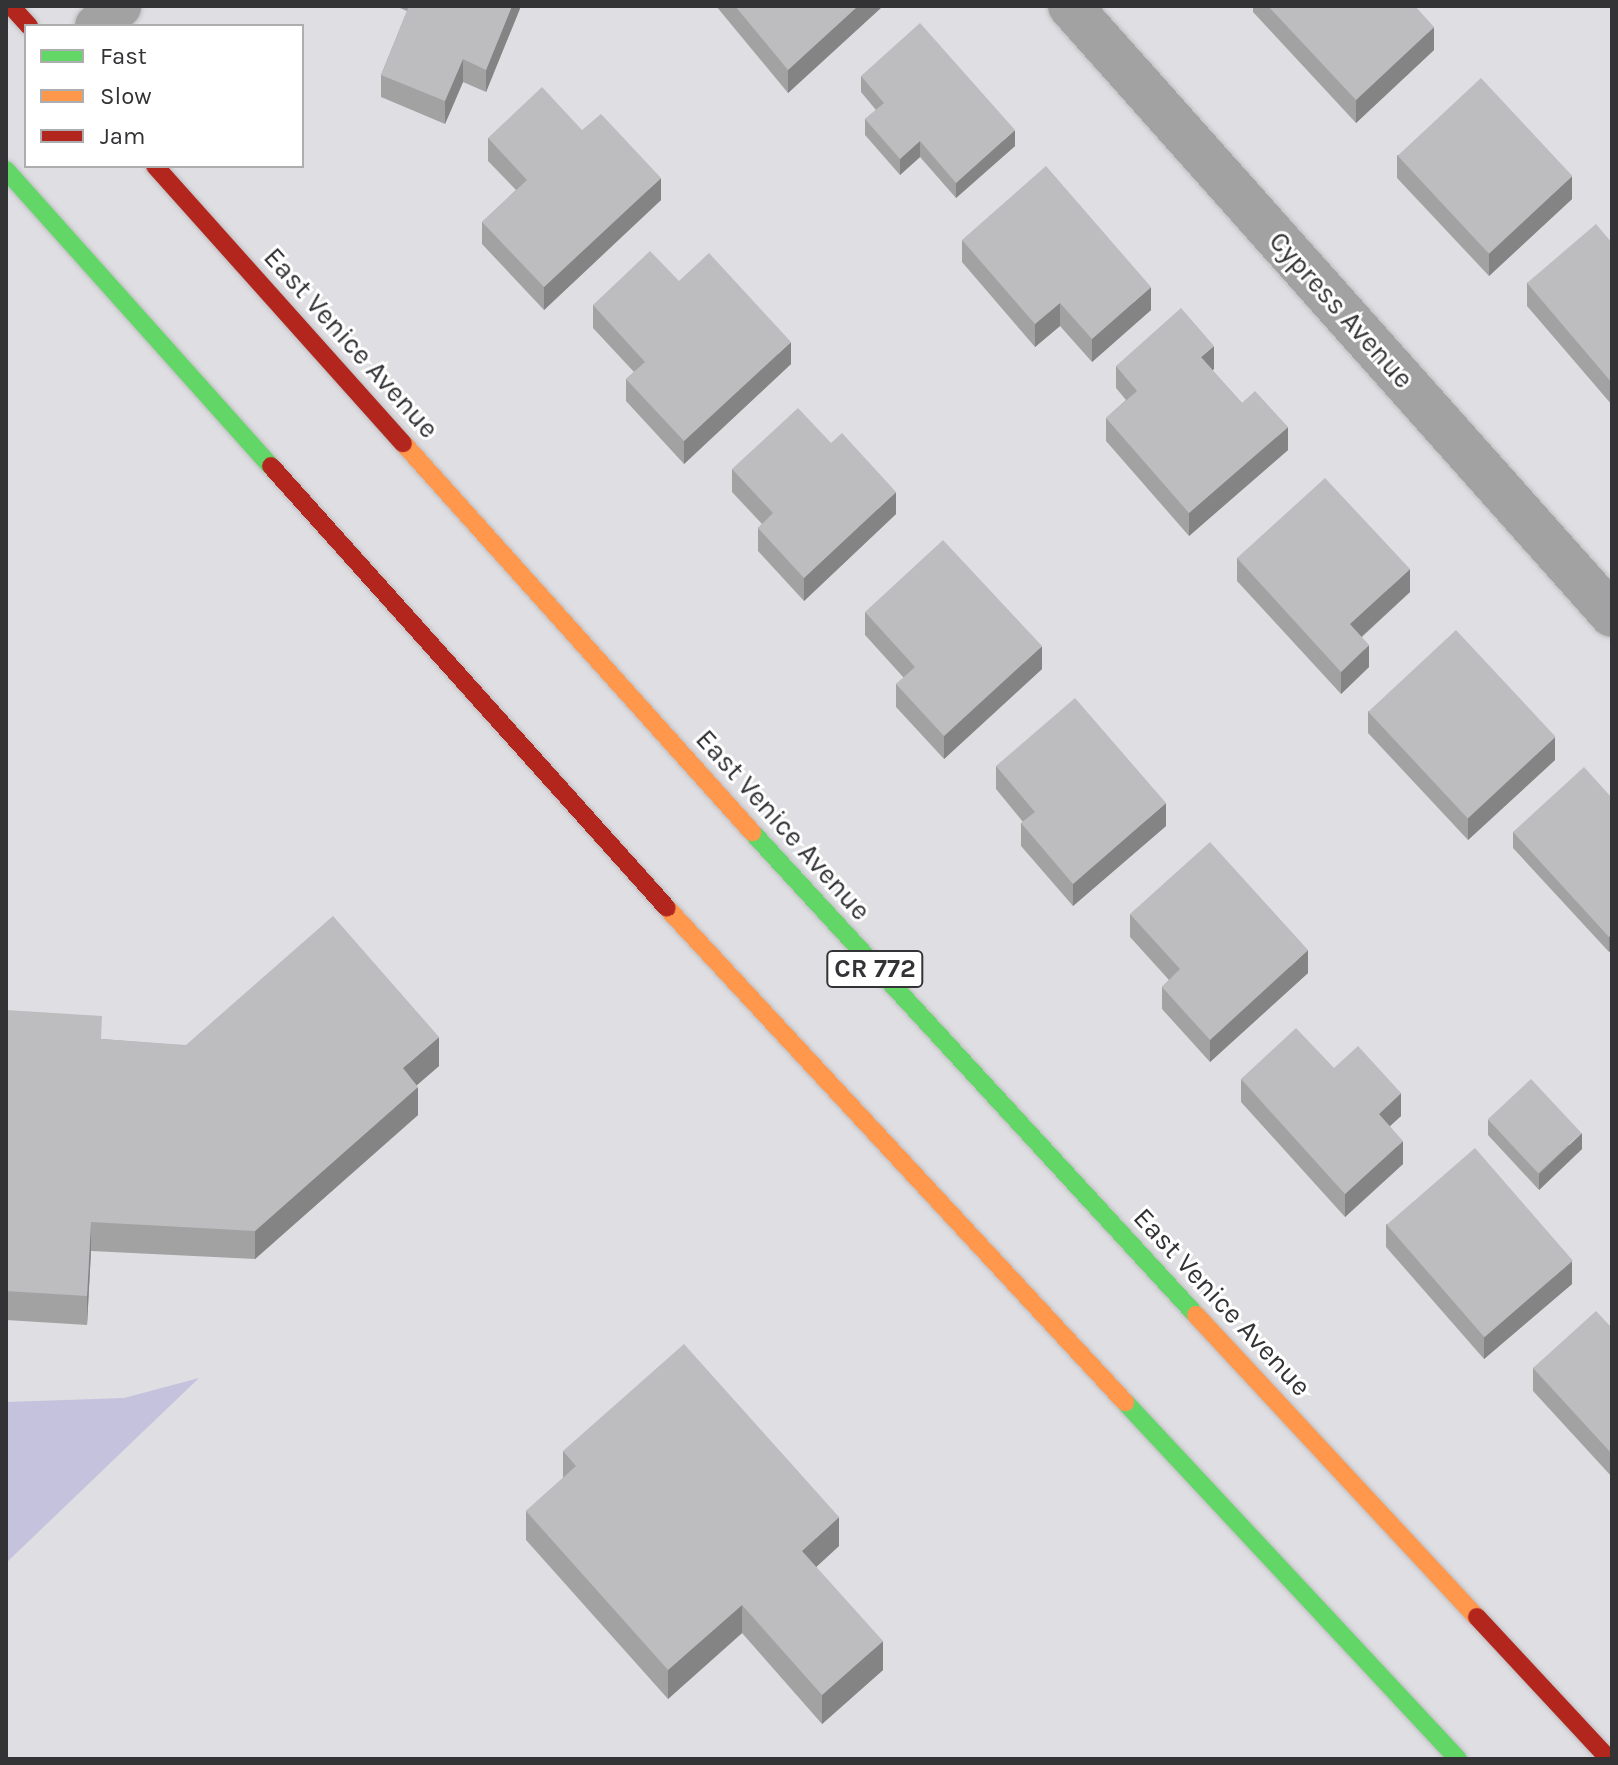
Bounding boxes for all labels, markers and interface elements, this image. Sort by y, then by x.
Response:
legend [24,24,304,168]
text: Fast [100,42,147,70]
text: Slow [100,82,152,110]
text: Jam [100,122,145,150]
street label: Cypress Avenue [1262,225,1420,395]
street label: East Venice Avenue [256,241,446,445]
street label: East Venice Avenue [688,723,878,927]
road number: CR 772 [825,947,925,991]
street label: East Venice Avenue [1126,1201,1318,1403]

